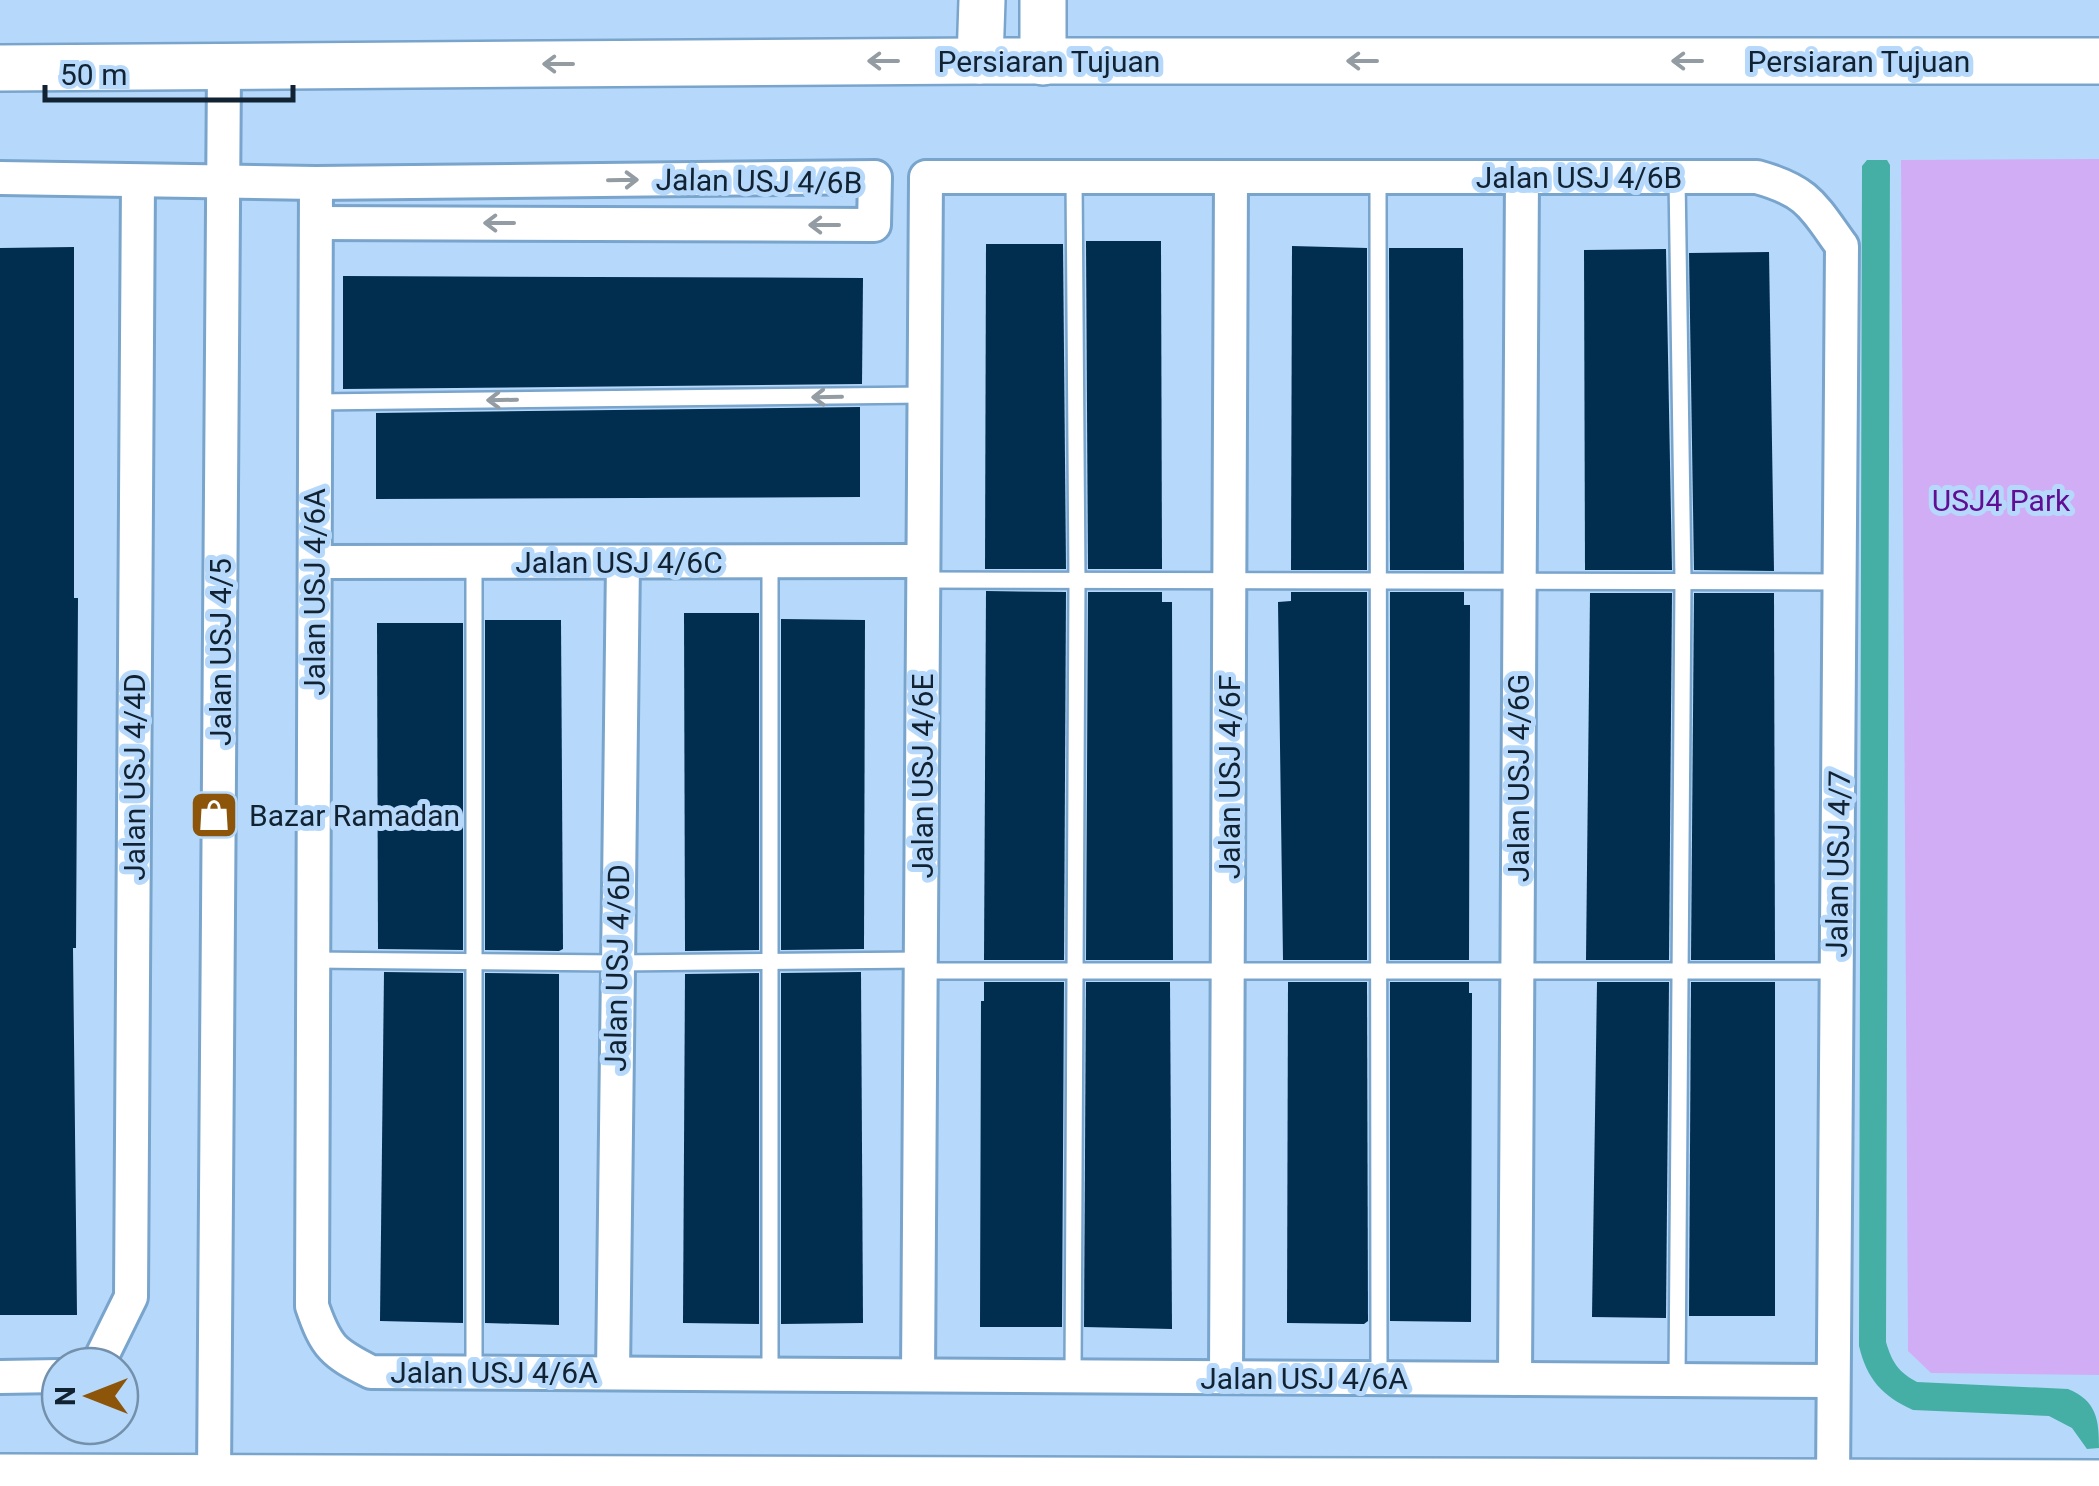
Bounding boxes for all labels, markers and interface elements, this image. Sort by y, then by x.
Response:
scale bar [45,40,292,102]
street label: Persiaran Tujuan [938,44,1160,79]
street label: Persiaran Tujuan [1748,44,1970,79]
one-way arrow [867,52,899,71]
one-way arrow [1346,52,1378,70]
one-way arrow [1671,52,1704,70]
one-way arrow [542,54,574,74]
text: 50 m [60,57,127,92]
street label: Jalan USJ 4/6B [1476,160,1682,195]
street label: Jalan USJ 4/6B [655,162,863,200]
one-way arrow [606,170,639,190]
one-way arrow [484,214,516,233]
one-way arrow [809,216,842,234]
one-way arrow [811,387,843,406]
one-way arrow [486,390,518,410]
park label: USJ4 Park [1932,483,2071,518]
street label: Jalan USJ 4/6A [297,488,332,696]
street label: Jalan USJ 4/6C [515,545,723,580]
street label: Jalan USJ 4/5 [203,558,238,746]
street label: Jalan USJ 4/4D [117,673,152,881]
street label: Jalan USJ 4/6E [905,674,940,878]
street label: Jalan USJ 4/6G [1501,674,1536,882]
street label: Jalan USJ 4/6F [1212,675,1247,879]
street label: Jalan USJ 4/7 [1819,770,1857,958]
shop icon: Bazar Ramadan [188,789,240,841]
place label: Bazar Ramadan [249,798,460,833]
street label: Jalan USJ 4/6D [598,864,636,1072]
north arrow [40,1346,140,1446]
street label: Jalan USJ 4/6A [390,1355,598,1390]
street label: Jalan USJ 4/6A [1200,1361,1408,1396]
text: N [49,1386,82,1406]

